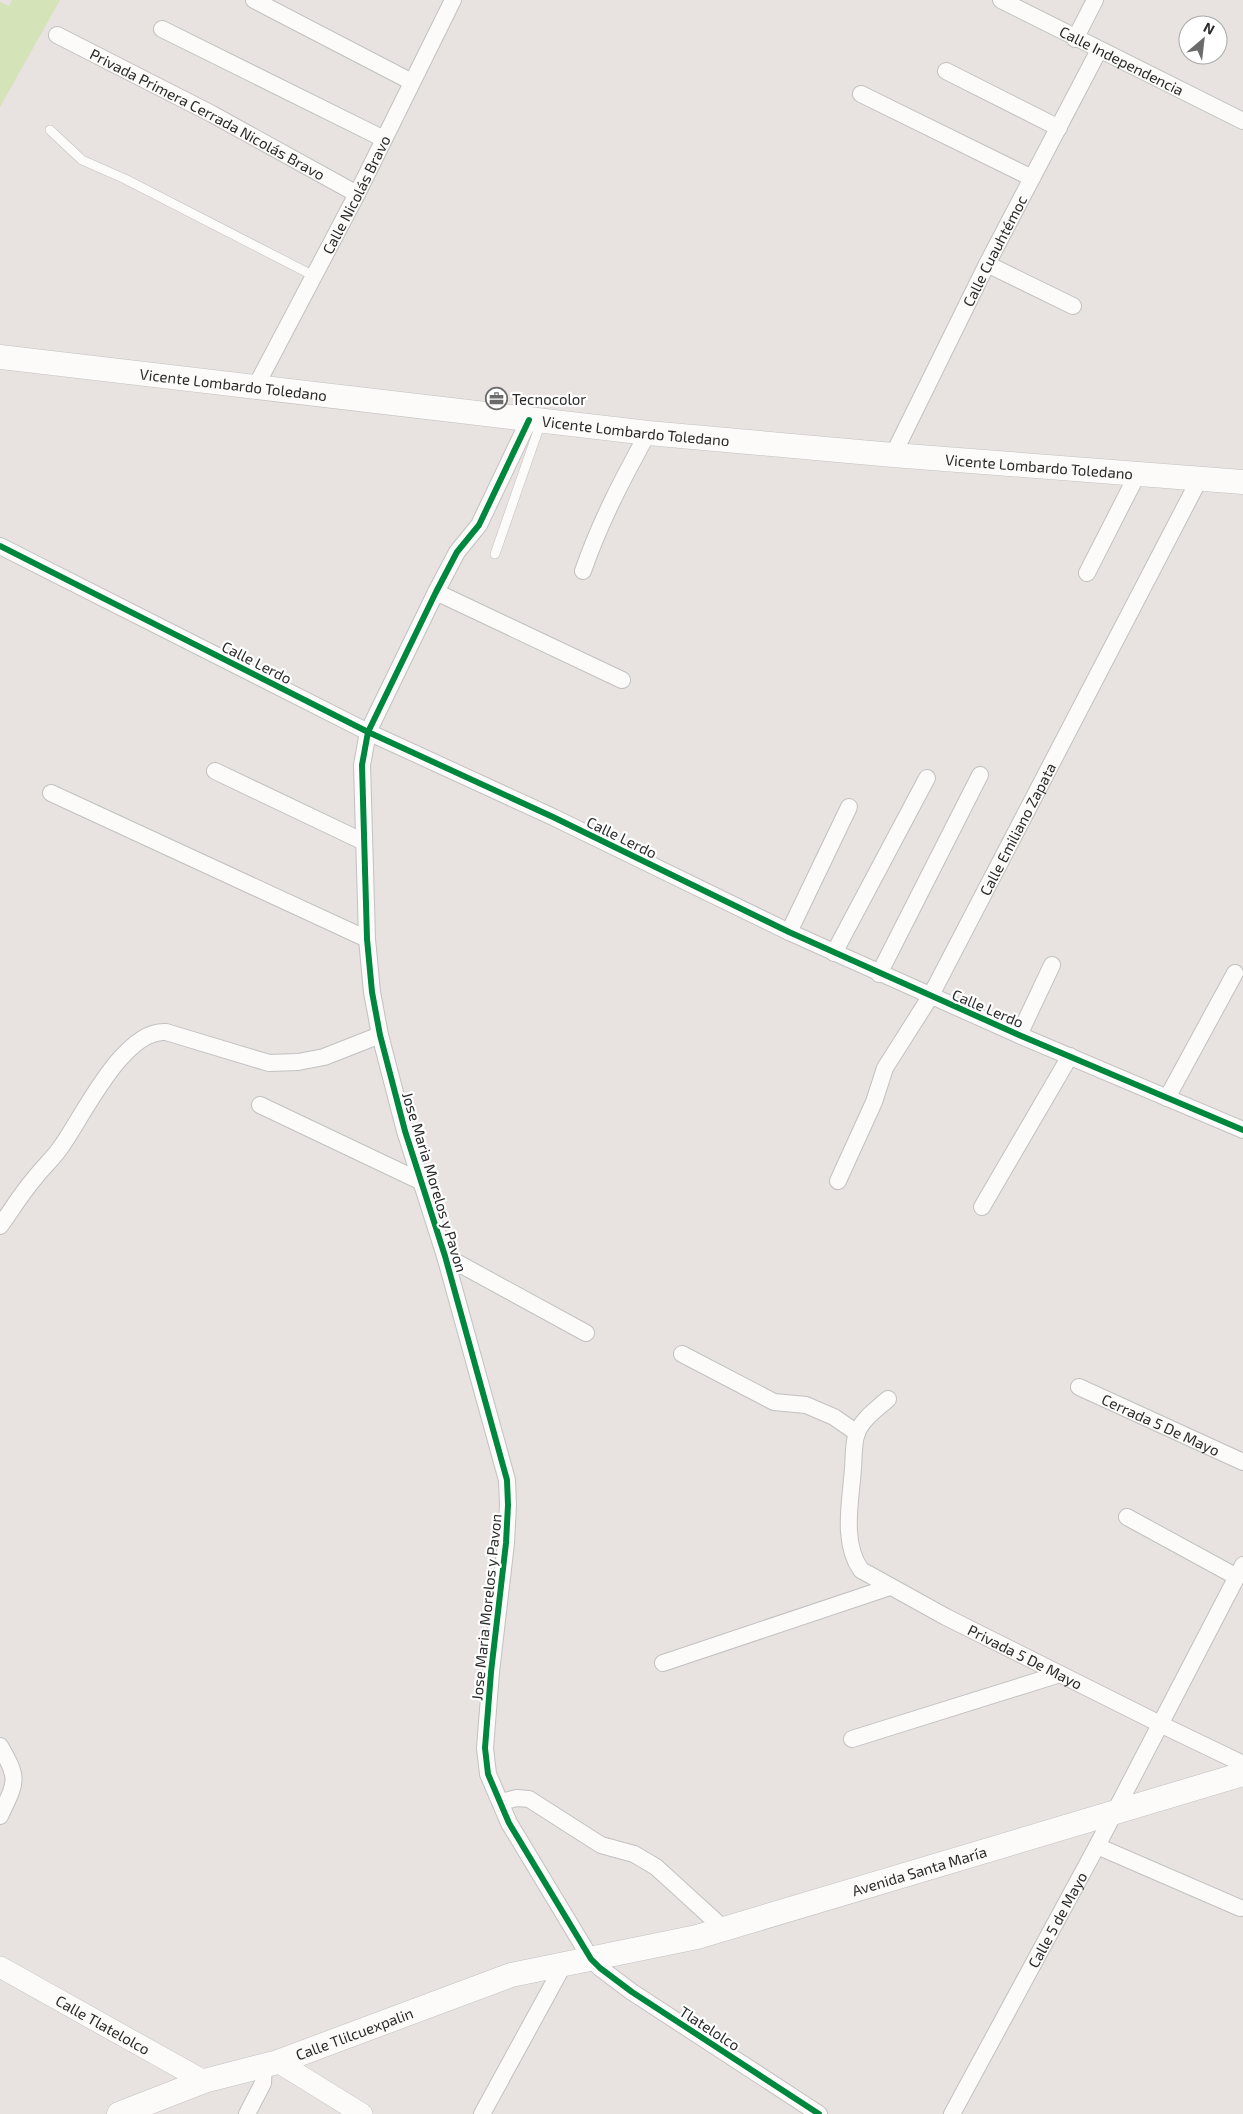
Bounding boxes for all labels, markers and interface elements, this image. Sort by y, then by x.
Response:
north arrow [1178,15,1228,65]
text: N [1201,18,1218,38]
street label: Calle Independencia [1057,22,1187,99]
street label: Privada Primera Cerrada Nicolás Bravo [87,44,328,184]
street label: Calle Nicolás Bravo [318,132,394,257]
street label: Calle Cuauhtémoc [959,192,1030,309]
street label: Vicente Lombardo Toledano [139,364,328,404]
office icon: Tecnocolor [484,387,508,411]
place label: Tecnocolor [512,390,586,408]
street label: Vicente Lombardo Toledano [541,412,730,449]
street label: Vicente Lombardo Toledano [945,450,1134,482]
street label: Calle Lerdo [219,637,295,687]
street label: Calle Emiliano Zapata [975,760,1059,898]
street label: Calle Lerdo [584,812,660,862]
street label: Calle Lerdo [950,985,1026,1031]
street label: Jose Maria Morelos y Pavon [399,1090,471,1274]
street label: Cerrada 5 De Mayo [1099,1390,1223,1459]
street label: Jose Maria Morelos y Pavon [467,1513,505,1701]
street label: Privada 5 De Mayo [965,1620,1085,1693]
street label: Avenida Santa María [850,1842,989,1899]
street label: Calle 5 de Mayo [1024,1869,1090,1971]
street label: Calle Tlatelolco [53,1991,153,2058]
street label: Tlatelolco [676,2002,744,2054]
street label: Calle Tlilcuexpalin [293,2003,415,2064]

